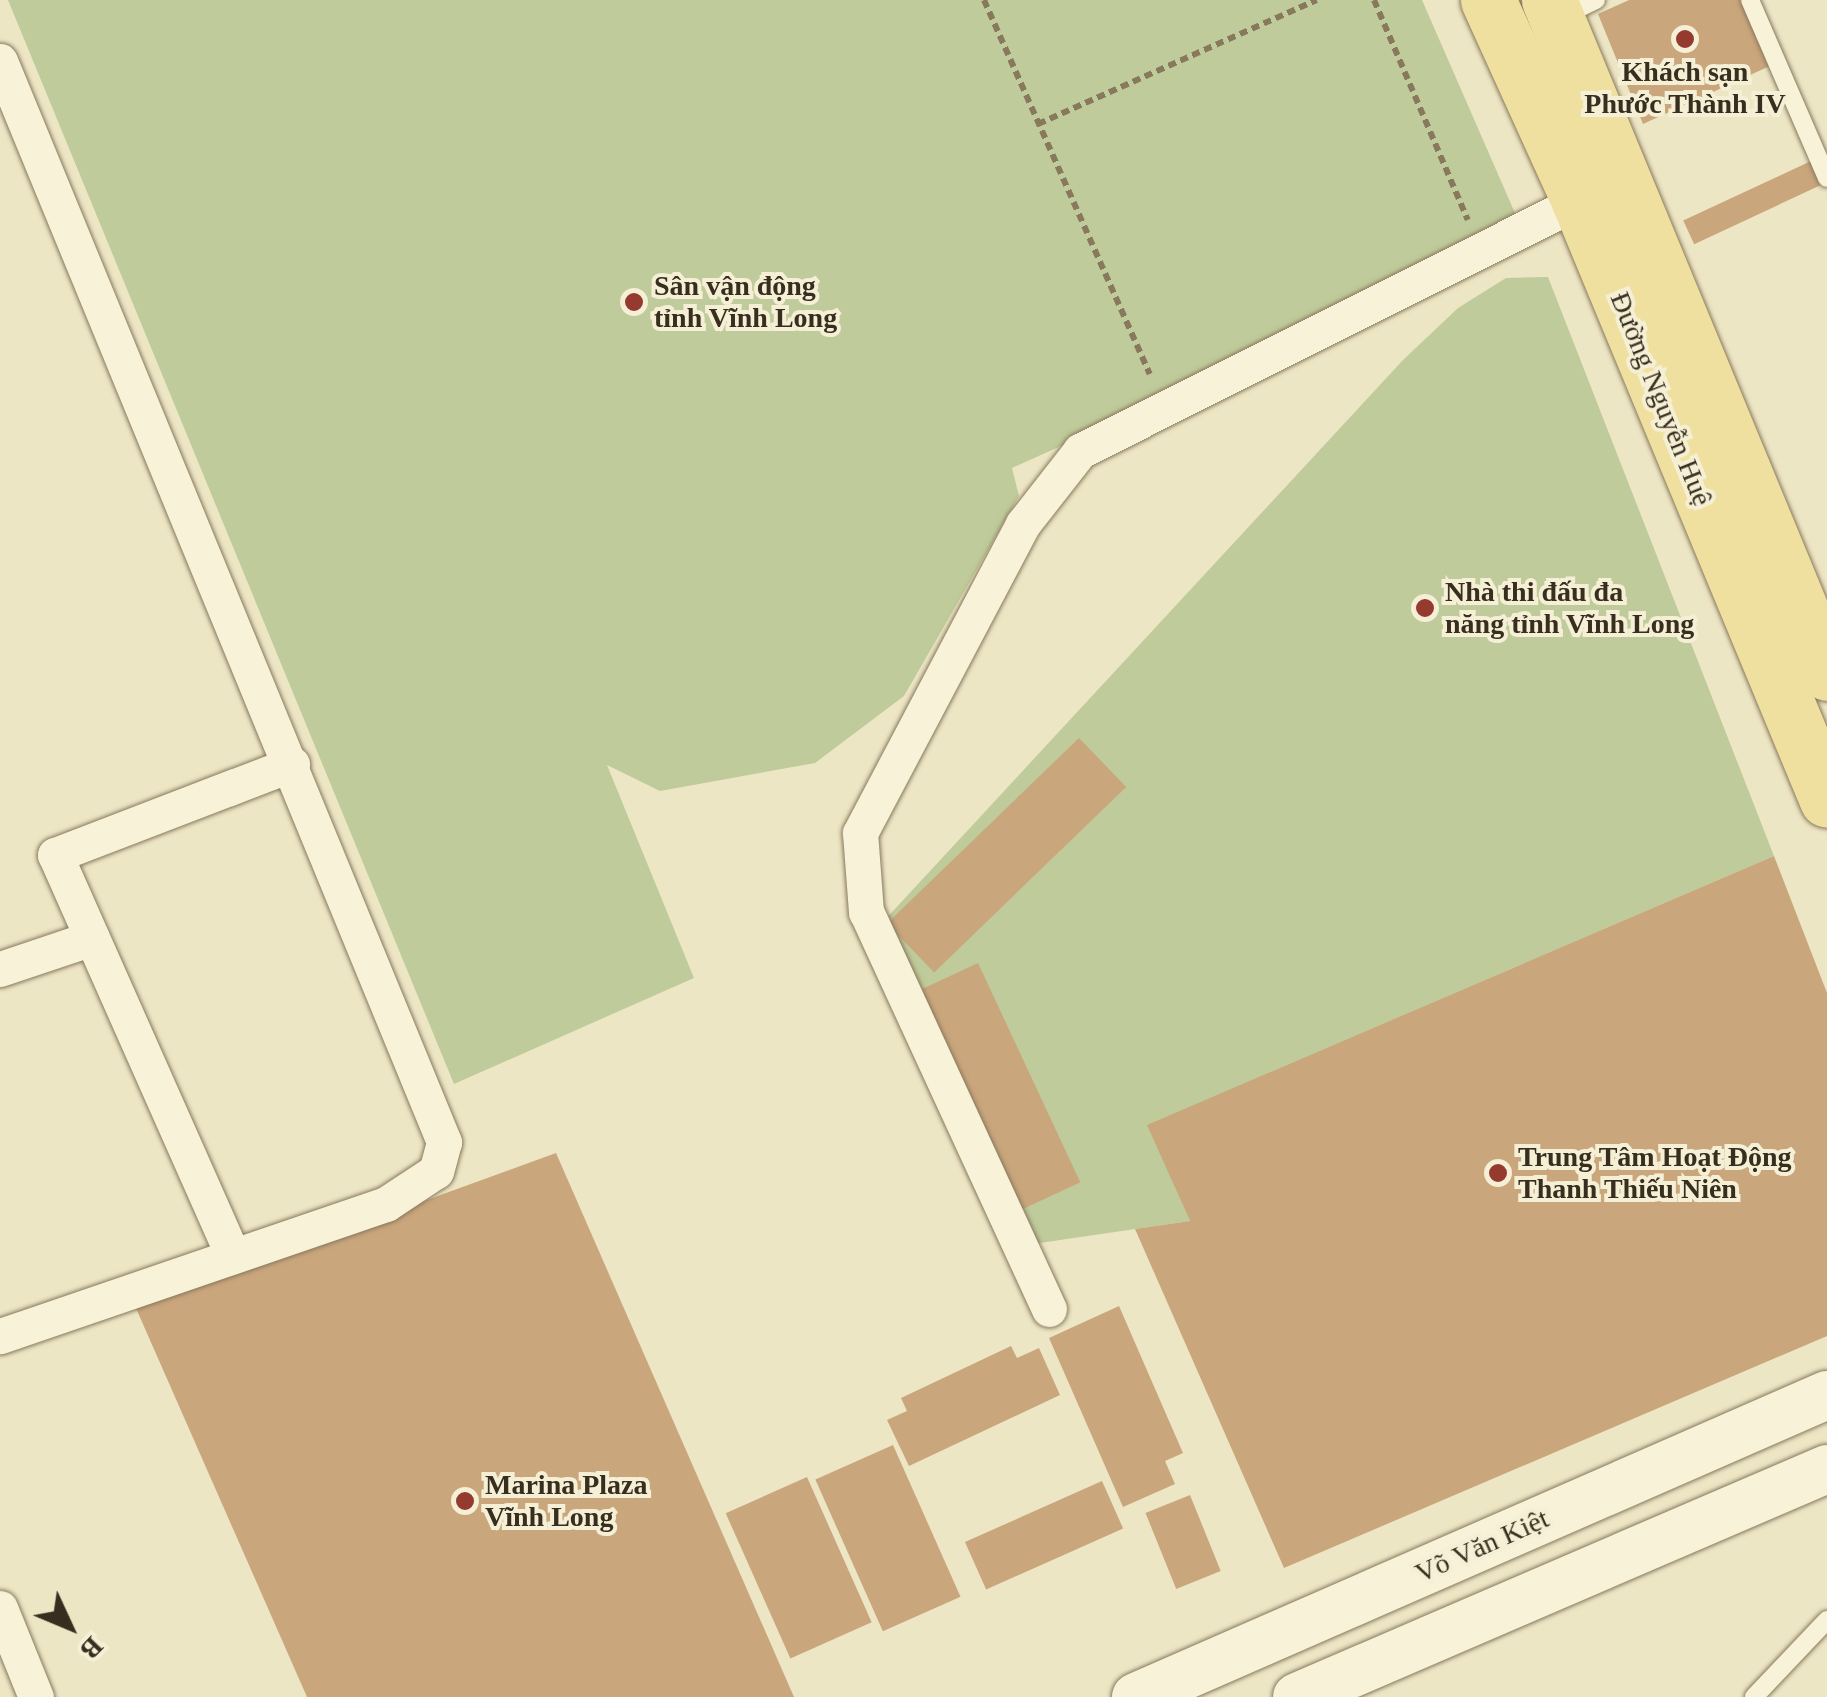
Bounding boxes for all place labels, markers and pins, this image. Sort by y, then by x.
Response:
marker: Khách sạn Phước Thành IV [1674,28,1696,50]
place label: Khách sạn Phước Thành IV [1584,55,1786,121]
place label: Sân vận động tỉnh Vĩnh Long [654,269,838,335]
marker: Sân vận động tỉnh Vĩnh Long [623,291,645,313]
place label: Nhà thi đấu đa năng tỉnh Vĩnh Long [1445,575,1695,641]
marker: Nhà thi đấu đa năng tỉnh Vĩnh Long [1414,597,1436,619]
place label: Trung Tâm Hoạt Động Thanh Thiếu Niên [1518,1140,1792,1206]
marker: Trung Tâm Hoạt Động Thanh Thiếu Niên [1487,1162,1509,1184]
place label: Marina Plaza Vĩnh Long [485,1468,648,1534]
marker: Marina Plaza Vĩnh Long [454,1490,476,1512]

